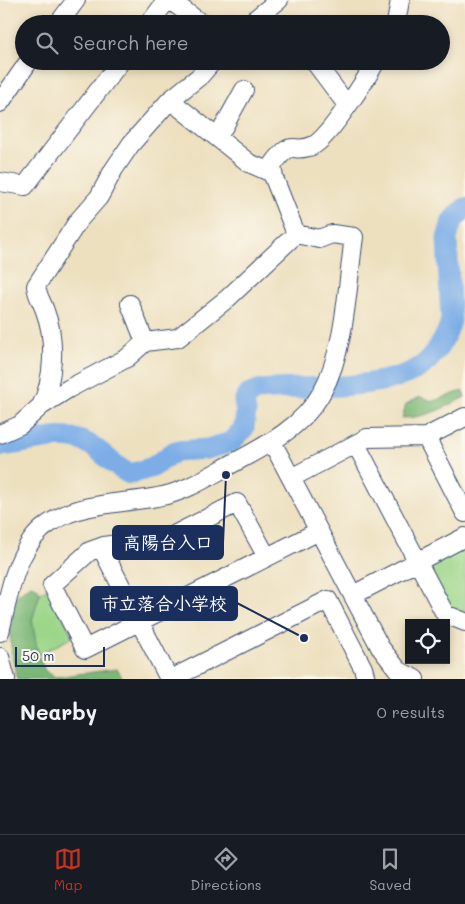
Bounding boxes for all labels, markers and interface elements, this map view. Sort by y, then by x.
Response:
search box [15,15,450,70]
icon: search [33,29,61,57]
text: Search here [73,30,189,55]
callout: 高陽台入口 [113,526,223,559]
text: 高陽台入口 [123,530,213,554]
callout: 市立落合小学校 [91,587,237,620]
text: 市立落合小学校 [101,591,227,615]
map controls [405,619,450,664]
button: locate [405,619,450,664]
scale bar [15,644,105,667]
text: 50 m [22,646,54,665]
text: Nearby [20,698,97,725]
text: 0 results [377,701,445,722]
tab: Map [54,845,82,894]
tab: Directions [190,845,262,894]
tab: Saved [369,845,411,894]

